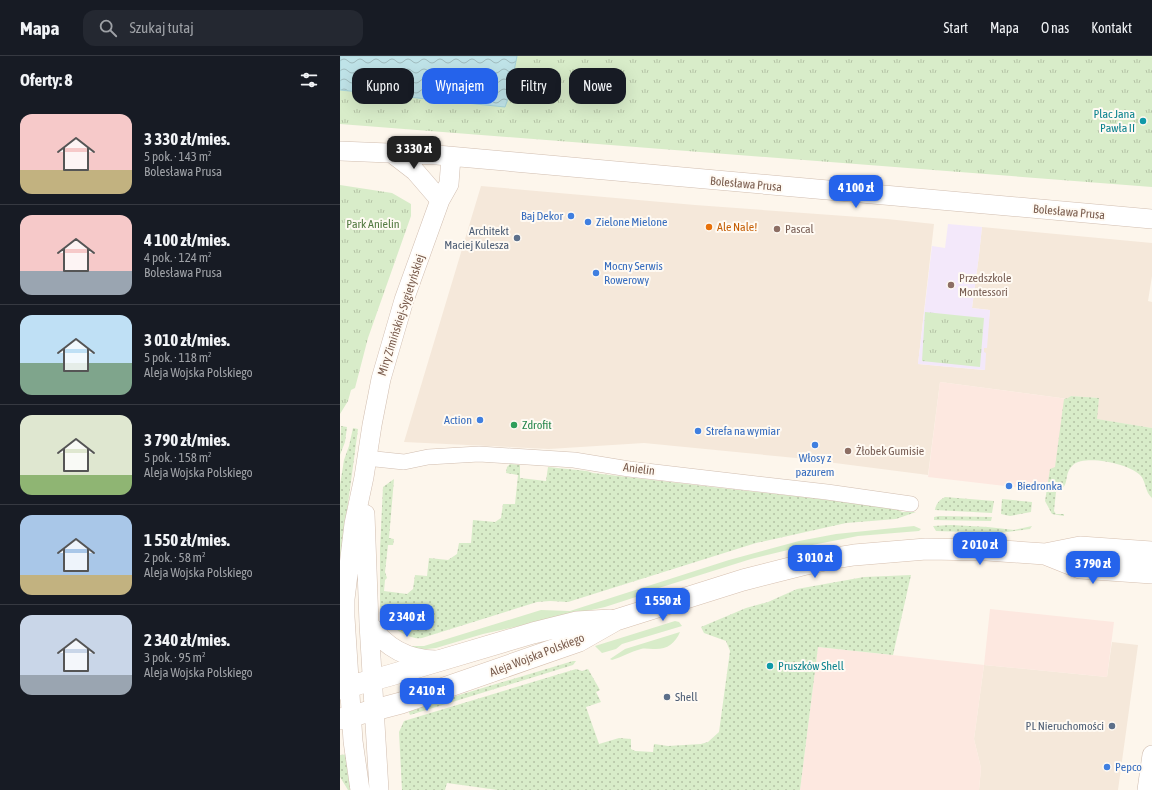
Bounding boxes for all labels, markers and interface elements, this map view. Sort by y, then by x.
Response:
search box [83,10,363,46]
text: Mapa [20,17,59,39]
icon: search [97,17,119,39]
text: Szukaj tutaj [129,19,194,36]
text: Start [943,20,968,36]
text: Mapa [990,20,1019,36]
text: O nas [1041,20,1069,36]
text: Kontakt [1091,20,1132,36]
chip: Kupno [352,68,414,104]
chip: Wynajem [422,68,498,104]
chip: Filtry [506,68,561,104]
chip: Nowe [569,68,626,104]
icon: filters [298,69,320,91]
text: Oferty: 8 [20,70,72,90]
place label: Plac Jana Pawła II [1093,107,1135,135]
marker: Plac Jana Pawła II [1138,116,1148,126]
text: 3 330 zł/mies. [144,129,230,149]
icon: home [52,130,100,178]
pin: 3 330 zł [373,136,455,170]
text: 3 330 zł [396,141,432,156]
text: 5 pok. · 143 m² [144,149,212,164]
text: Bolesława Prusa [144,164,222,179]
street label: Bolesława Prusa [709,174,783,194]
pin: 4 100 zł [815,175,897,209]
text: 4 100 zł [838,180,874,195]
street label: Bolesława Prusa [1032,202,1106,222]
place label: Baj Dekor [521,209,563,223]
marker: Baj Dekor [566,211,576,221]
place label: Zielone Mielone [596,215,667,229]
park label: Park Anielin [346,217,400,231]
marker: Zielone Mielone [583,217,593,227]
place label: Ale Nale! [717,220,757,234]
marker: Ale Nale! [704,222,714,232]
place label: Pascal [785,222,814,236]
place label: Architekt Maciej Kulesza [444,224,510,252]
marker: Pascal [772,224,782,234]
text: 4 100 zł/mies. [144,230,230,250]
icon: home [52,231,100,279]
marker: Architekt Maciej Kulesza [512,233,522,243]
text: 4 pok. · 124 m² [144,250,212,265]
street label: Miry Zimińskiej-Sygietyńskiej [375,252,427,378]
place label: Mocny Serwis Rowerowy [604,259,663,287]
text: Bolesława Prusa [144,265,222,280]
marker: Mocny Serwis Rowerowy [591,268,601,278]
place label: Przedszkole Montessori [959,271,1011,299]
marker: Przedszkole Montessori [946,280,956,290]
text: 3 010 zł/mies. [144,330,230,350]
icon: home [52,331,100,379]
text: 5 pok. · 118 m² [144,350,212,365]
text: Aleja Wojska Polskiego [144,365,253,380]
place label: Action [444,413,472,427]
marker: Action [475,415,485,425]
place label: Zdrofit [522,418,552,432]
marker: Zdrofit [509,420,519,430]
place label: Strefa na wymiar [706,424,780,438]
marker: Strefa na wymiar [693,426,703,436]
text: 3 790 zł/mies. [144,430,230,450]
icon: home [52,431,100,479]
marker: Włosy z pazurem [810,440,820,450]
place label: Żłobek Gumisie [856,444,924,458]
marker: Żłobek Gumisie [843,446,853,456]
text: 5 pok. · 158 m² [144,450,212,465]
place label: Włosy z pazurem [795,451,835,479]
street label: Anielin [622,460,656,478]
text: Aleja Wojska Polskiego [144,465,253,480]
place label: Biedronka [1017,479,1062,493]
marker: Biedronka [1004,481,1014,491]
text: 1 550 zł/mies. [144,530,230,550]
icon: home [52,531,100,579]
pin: 2 010 zł [939,532,1021,566]
text: 2 010 zł [962,537,998,552]
pin: 3 010 zł [774,545,856,579]
text: 2 pok. · 58 m² [144,550,206,565]
text: 3 010 zł [797,550,833,565]
pin: 3 790 zł [1052,551,1134,585]
text: 3 790 zł [1075,556,1111,571]
text: Aleja Wojska Polskiego [144,565,253,580]
pin: 1 550 zł [622,588,704,622]
text: 1 550 zł [645,593,681,608]
pin: 2 340 zł [366,604,448,638]
text: 2 340 zł [389,609,425,624]
text: 2 340 zł/mies. [144,630,230,650]
street label: Aleja Wojska Polskiego [488,630,587,680]
icon: home [52,631,100,679]
text: 3 pok. · 95 m² [144,650,206,665]
place label: Pruszków Shell [778,659,845,673]
marker: Pruszków Shell [765,661,775,671]
text: Aleja Wojska Polskiego [144,665,253,680]
pin: 2 410 zł [386,678,468,712]
text: 2 410 zł [409,683,445,698]
place label: Shell [675,690,698,704]
marker: Shell [662,692,672,702]
place label: PL Nieruchomości [1026,719,1104,733]
marker: PL Nieruchomości [1107,721,1117,731]
place label: Pepco [1115,760,1142,774]
marker: Pepco [1102,762,1112,772]

